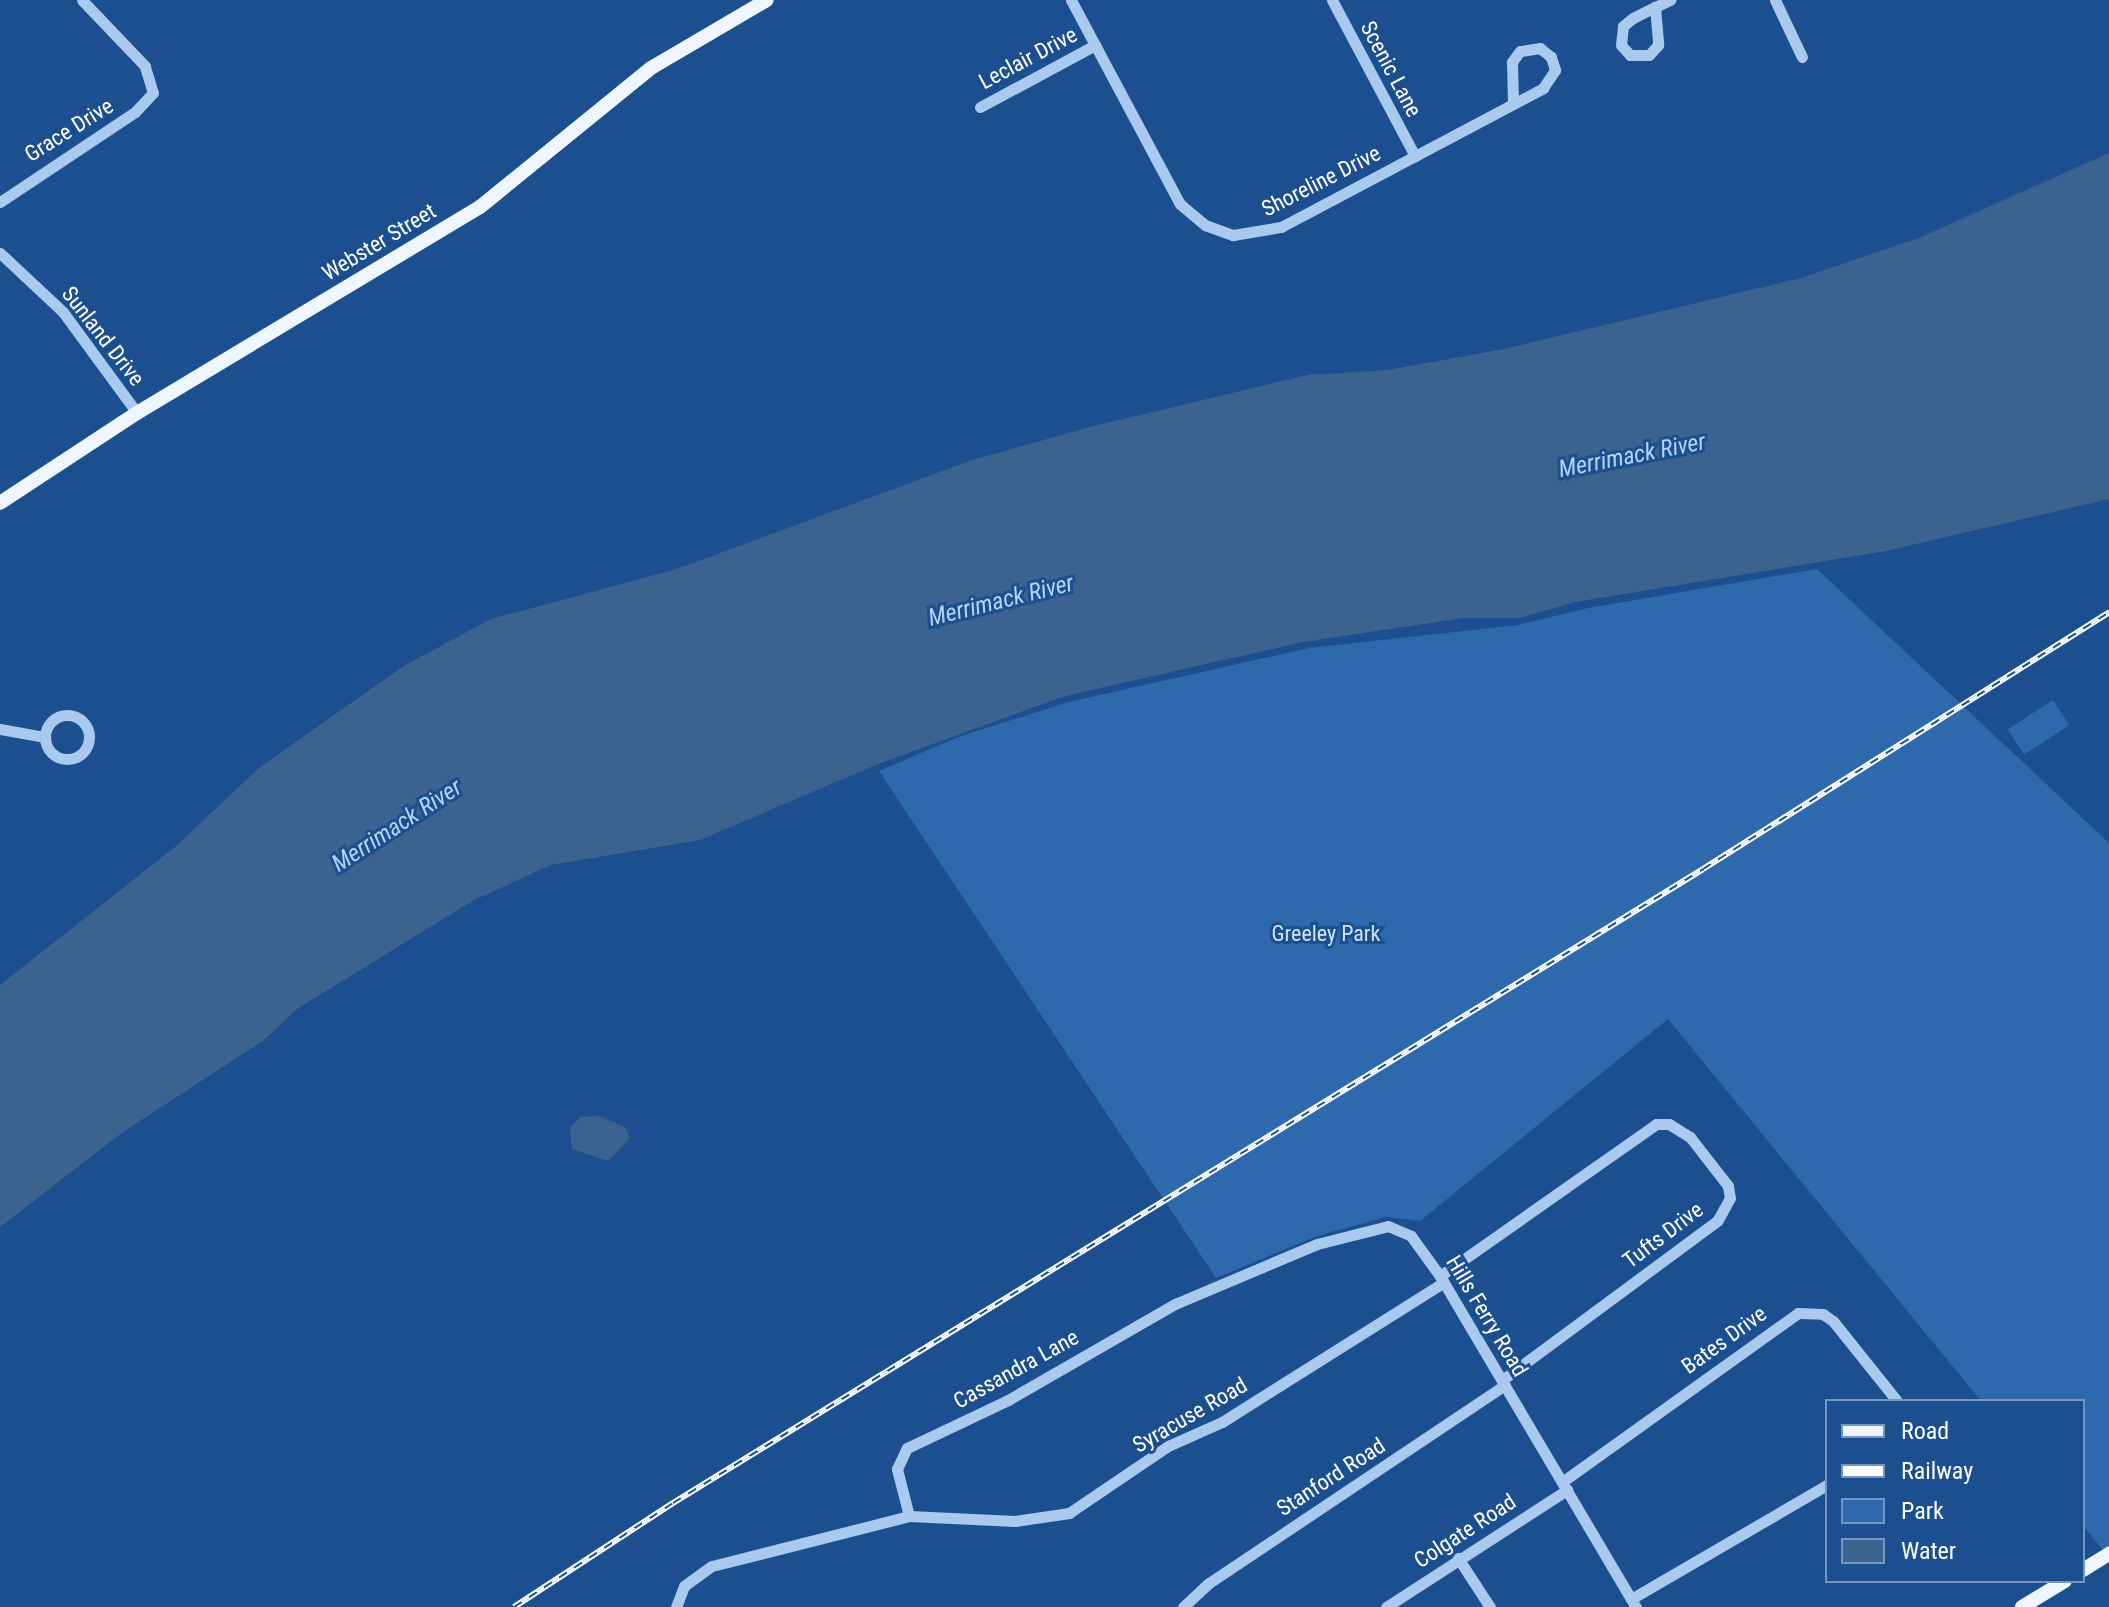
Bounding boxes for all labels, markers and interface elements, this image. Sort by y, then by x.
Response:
street label: Scenic Lane [1355,17,1427,121]
street label: Leclair Drive [974,21,1082,95]
street label: Grace Drive [20,93,118,167]
street label: Shoreline Drive [1257,140,1385,222]
street label: Webster Street [317,198,441,286]
street label: Sunland Drive [56,281,150,391]
water label: Merrimack River [1556,428,1708,484]
water label: Merrimack River [925,569,1077,633]
water label: Merrimack River [327,773,467,879]
park label: Greeley Park [1272,921,1380,947]
street label: Tufts Drive [1618,1196,1708,1274]
street label: Hills Ferry Road [1441,1251,1533,1381]
street label: Bates Drive [1676,1300,1772,1380]
street label: Cassandra Lane [949,1324,1083,1414]
street label: Syracuse Road [1128,1372,1252,1458]
legend [1825,1399,2085,1583]
text: Road [1901,1417,1949,1445]
street label: Stanford Road [1272,1432,1390,1522]
text: Railway [1901,1457,1973,1485]
street label: Colgate Road [1409,1488,1521,1574]
text: Park [1901,1497,1944,1525]
text: Water [1901,1537,1956,1565]

